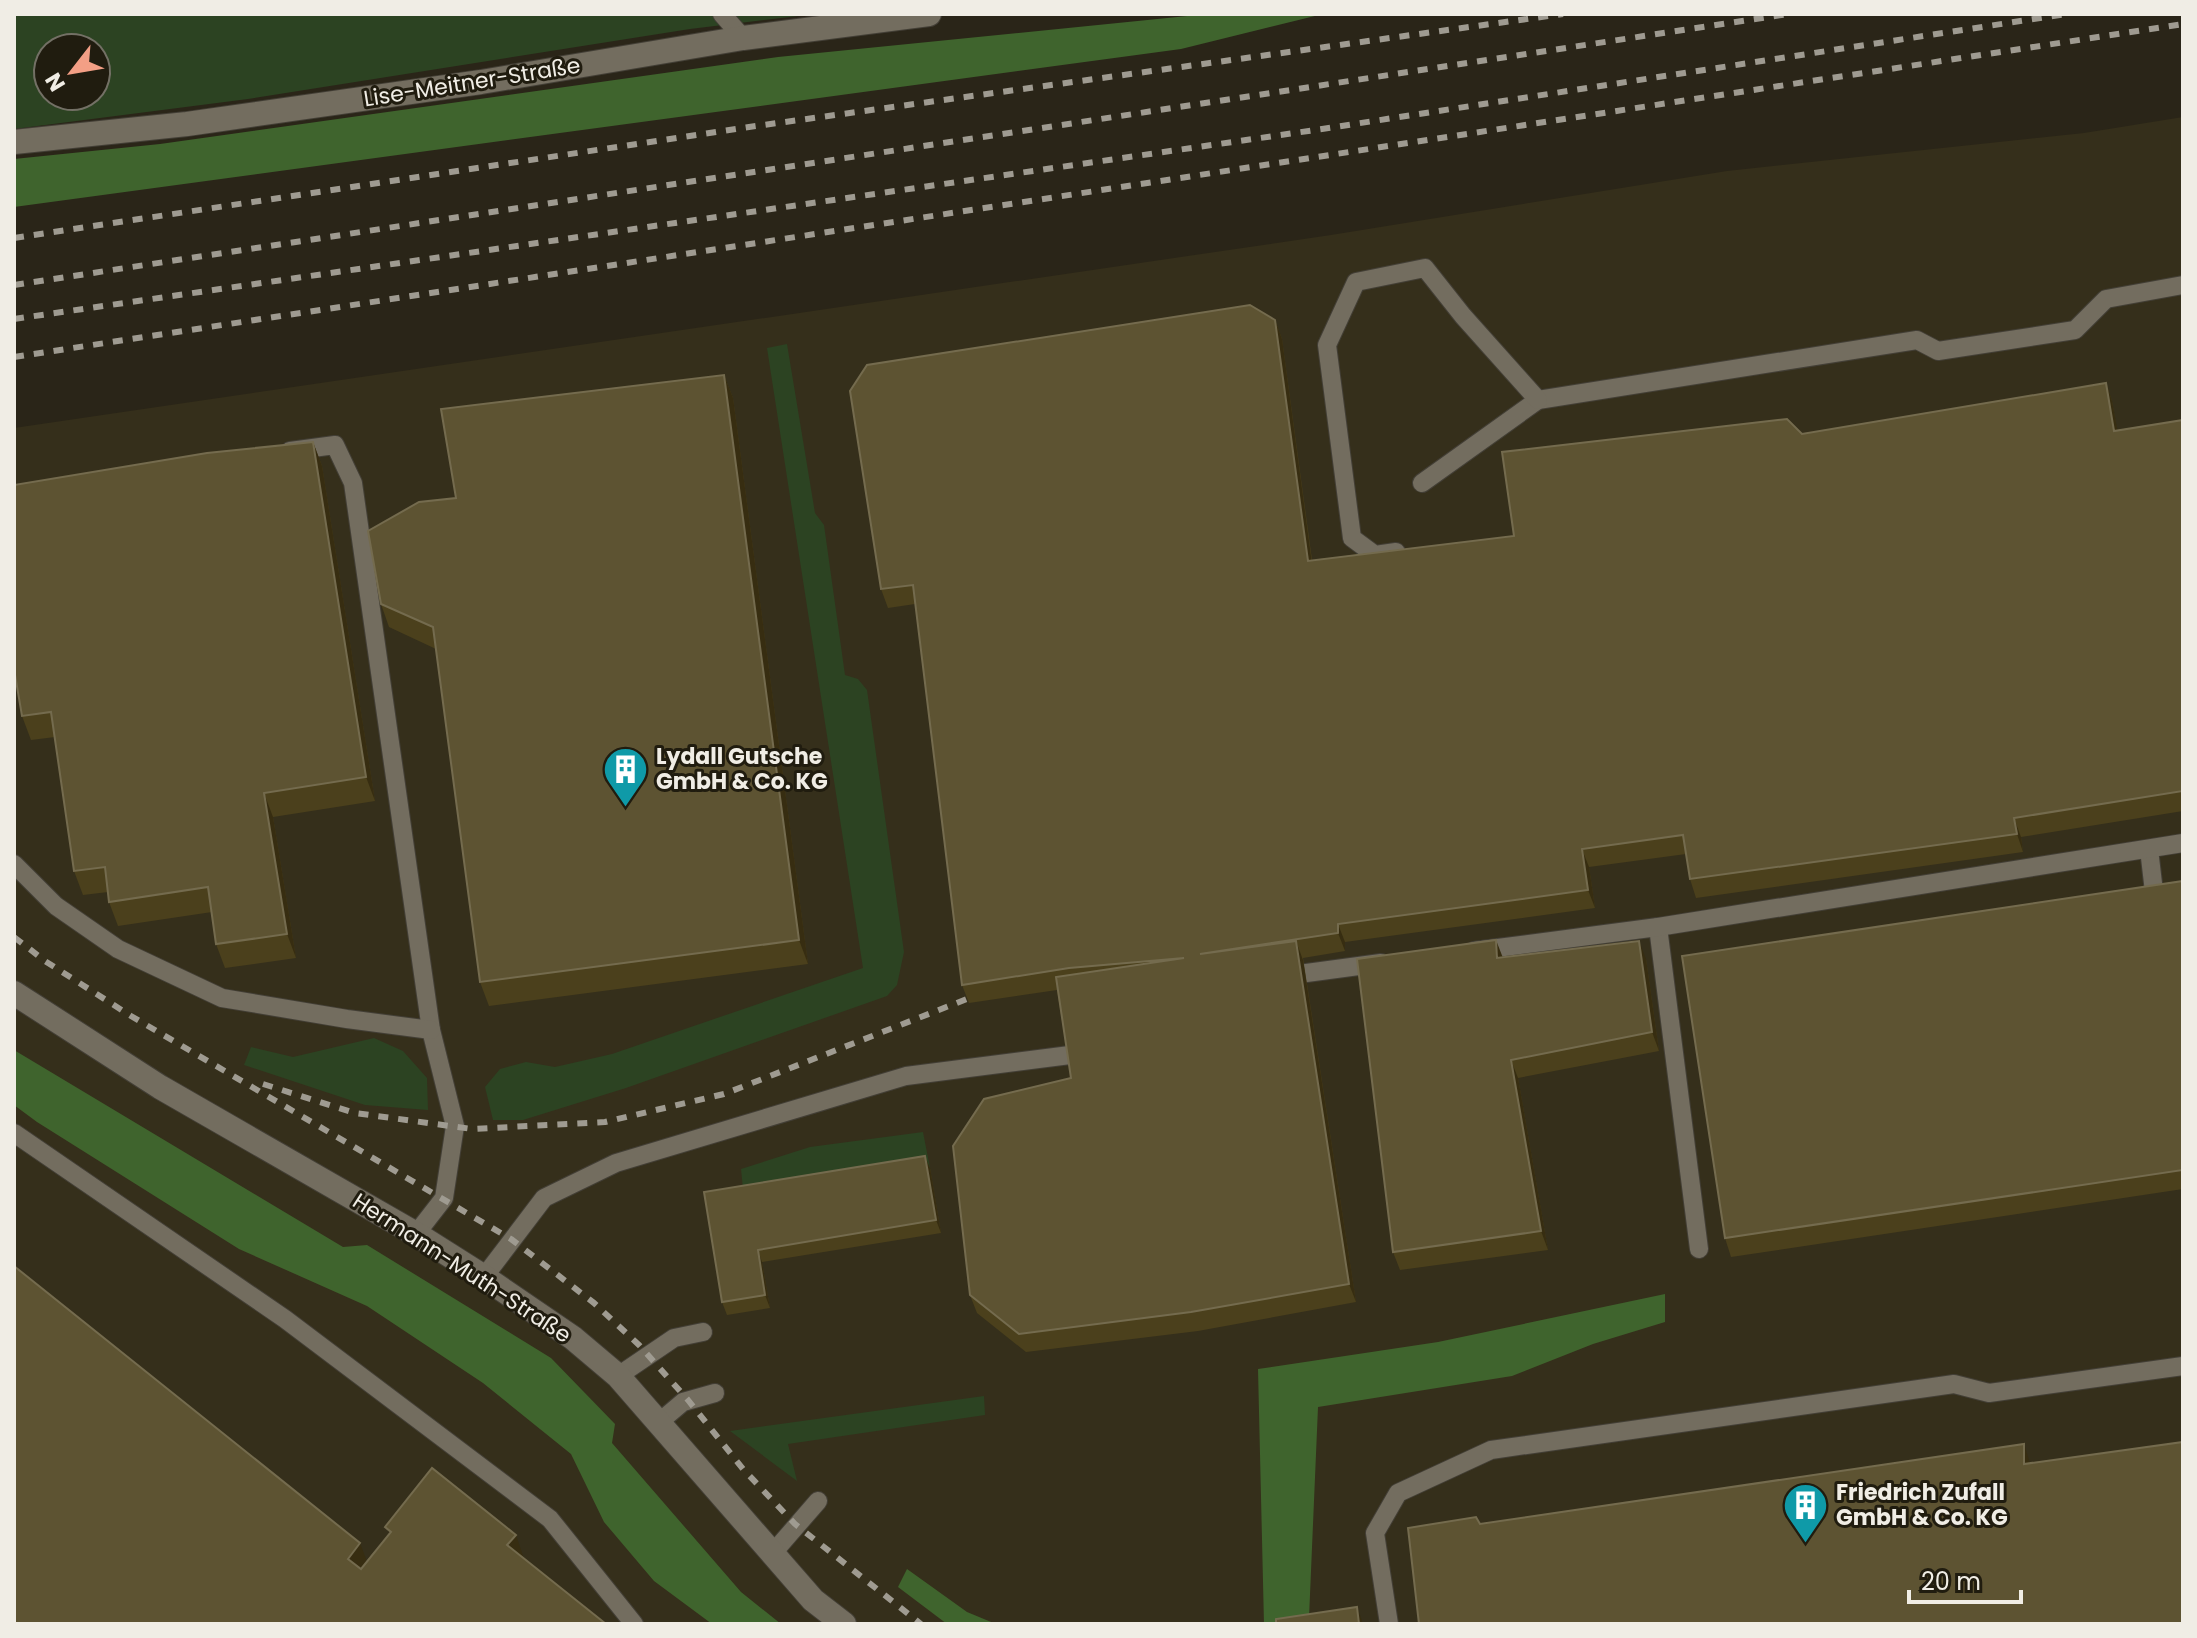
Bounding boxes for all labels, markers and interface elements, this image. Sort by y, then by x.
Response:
north arrow [32,32,112,112]
street label: Lise-Meitner-Straße [362,50,582,114]
text: N [38,67,73,97]
place label: Lydall Gutsche GmbH & Co. KG [656,741,828,797]
building icon: Lydall Gutsche GmbH & Co. KG [601,745,649,808]
street label: Hermann-Muth-Straße [347,1186,577,1350]
place label: Friedrich Zufall GmbH & Co. KG [1836,1477,2008,1533]
building icon: Friedrich Zufall GmbH & Co. KG [1781,1481,1829,1544]
scale bar [1909,1554,2021,1604]
text: 20 m [1921,1565,1981,1598]

